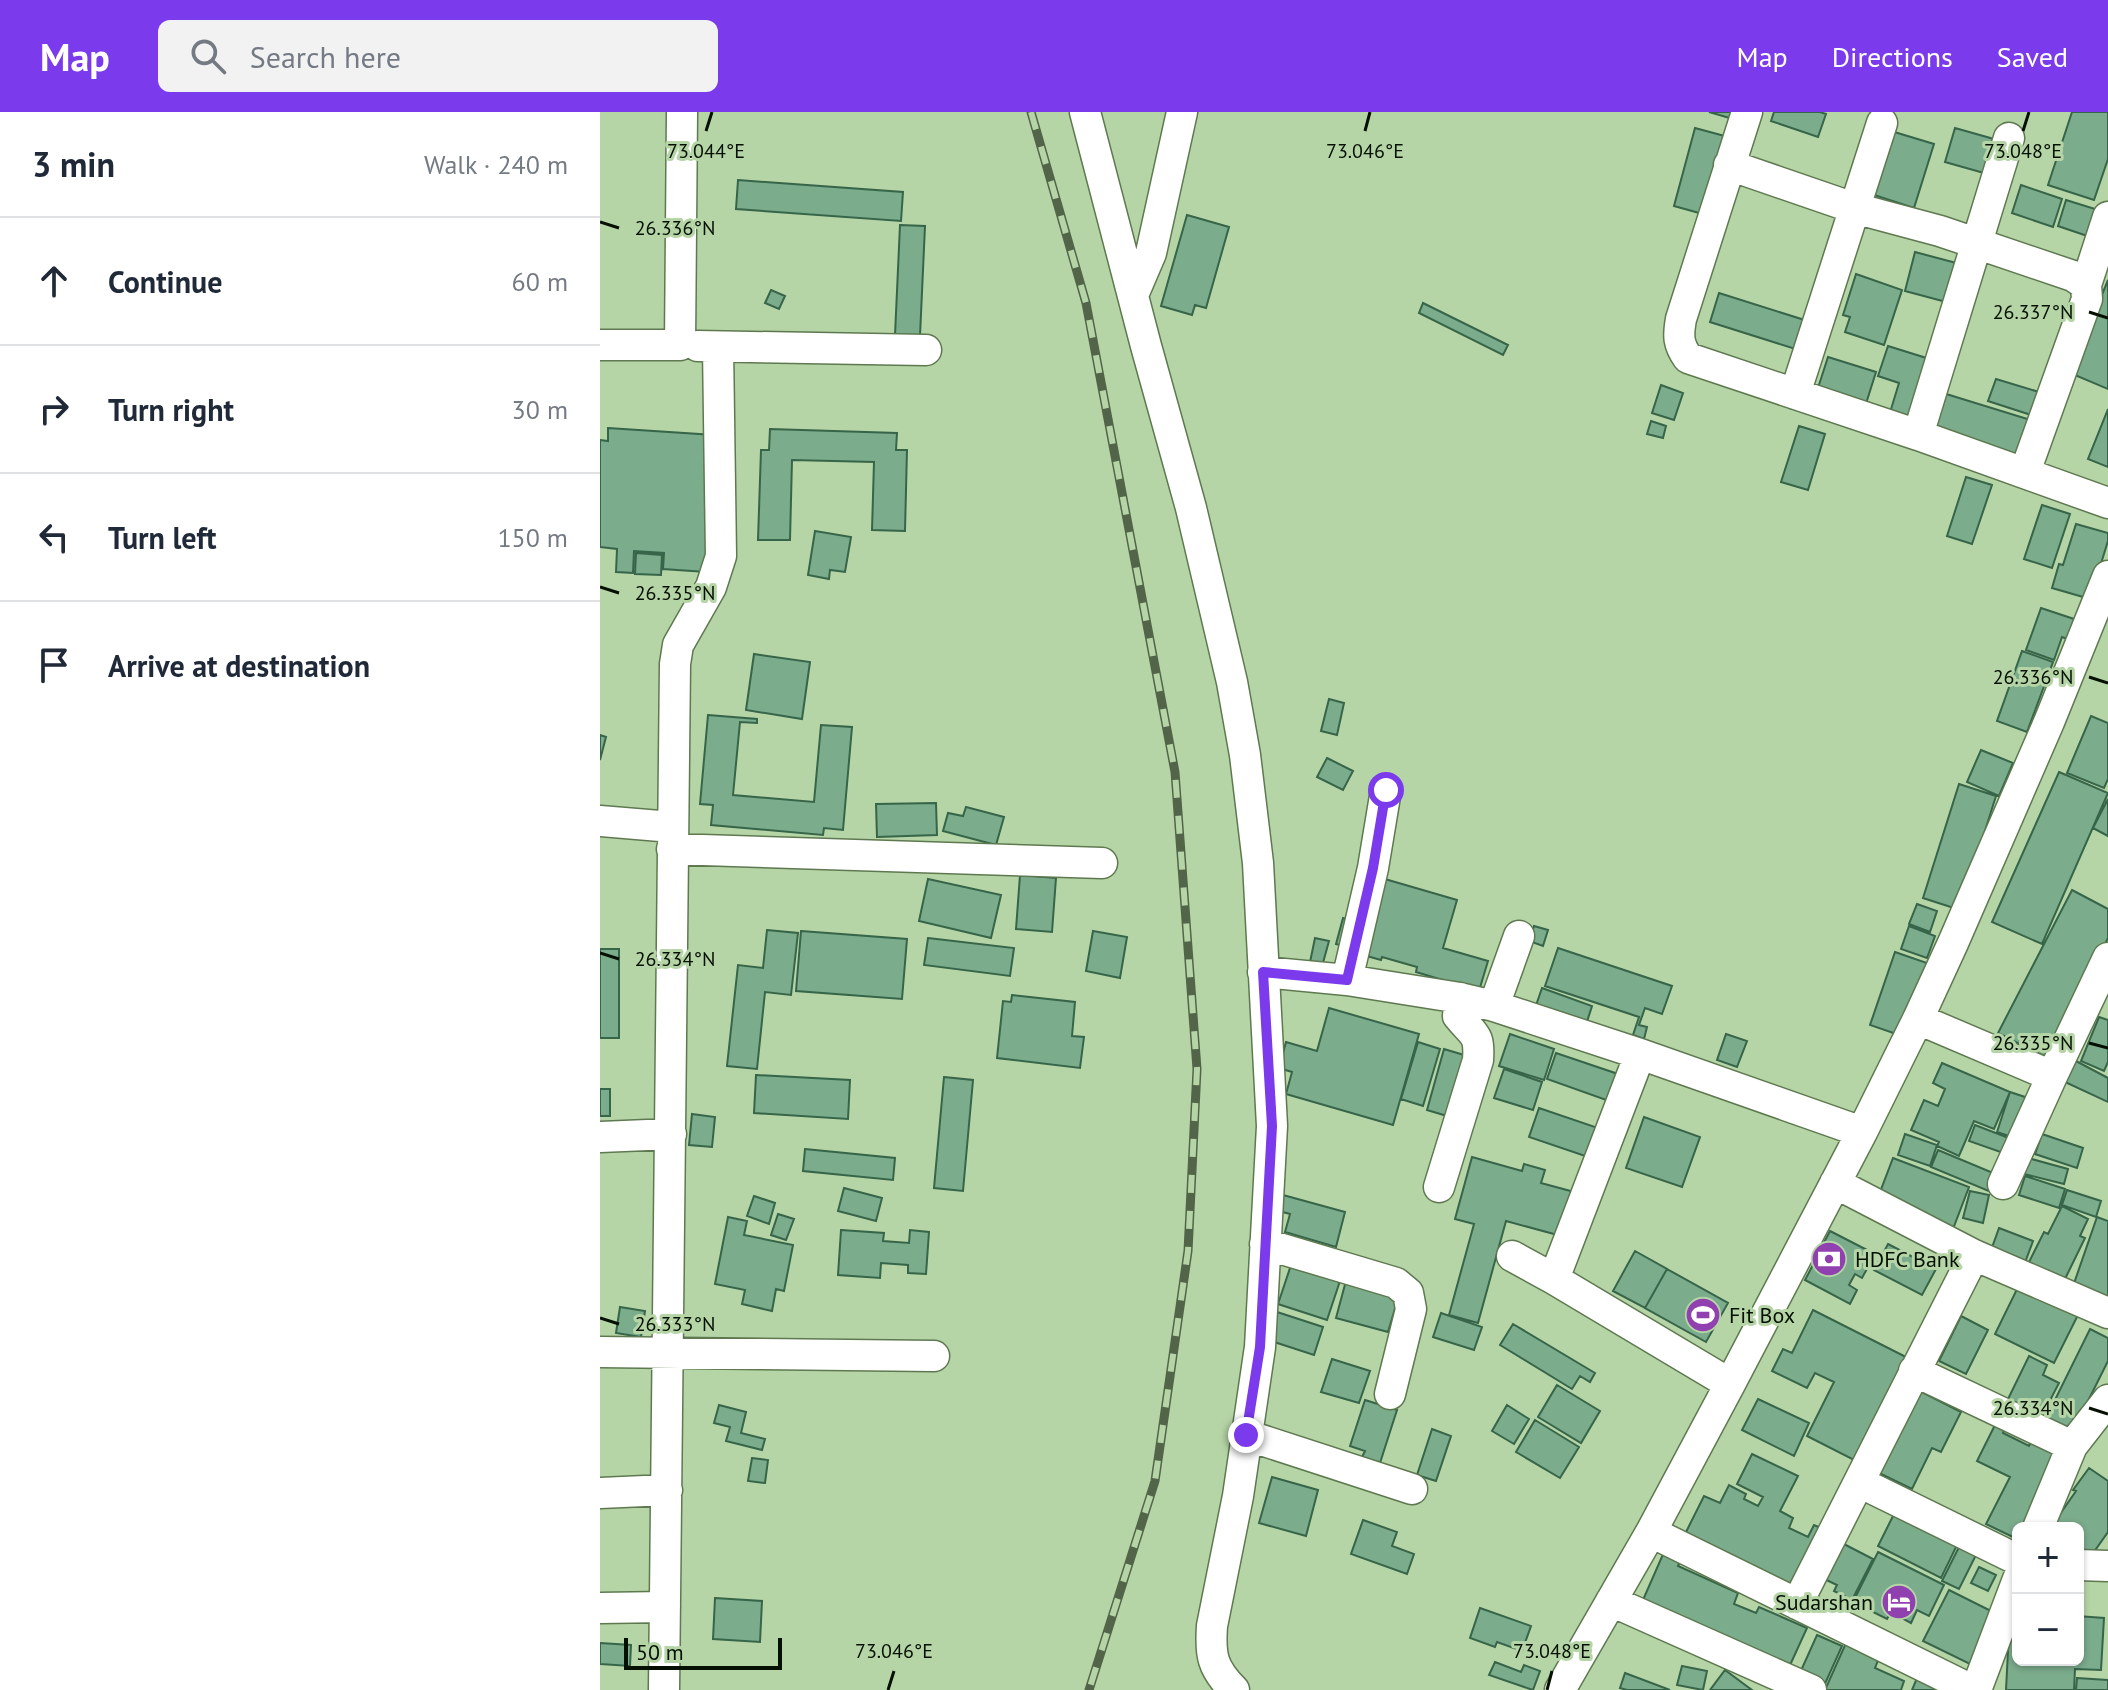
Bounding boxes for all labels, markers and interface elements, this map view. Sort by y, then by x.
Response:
search box [158,20,718,92]
text: Map [40,32,110,81]
icon: search [186,34,230,78]
text: Search here [250,37,401,76]
text: Map [1737,38,1788,75]
text: Directions [1832,38,1953,75]
text: Saved [1997,38,2068,75]
text: 73.044°E [667,138,745,164]
text: 73.046°E [1326,138,1404,164]
text: 73.048°E [1984,138,2062,164]
text: 3 min [32,142,115,186]
text: Walk · 240 m [424,148,568,181]
text: 26.336°N [635,215,715,241]
icon: ahead [32,259,76,303]
text: Continue [108,262,222,301]
text: 60 m [512,265,568,298]
text: 26.337°N [1993,299,2073,325]
icon: right [32,387,76,431]
text: Turn right [108,390,234,429]
text: 30 m [512,393,568,426]
icon: left [32,515,76,559]
text: Turn left [108,518,216,557]
text: 150 m [497,521,568,554]
text: 26.335°N [635,580,715,606]
icon: arrive [32,643,76,687]
text: Arrive at destination [108,646,370,685]
text: 26.336°N [1993,664,2073,690]
route start [1368,772,1404,808]
text: 26.334°N [635,946,715,972]
text: 26.335°N [1993,1030,2073,1056]
bank icon: HDFC Bank [1810,1240,1848,1278]
place label: HDFC Bank [1855,1245,1960,1273]
sports icon: Fit Box [1684,1296,1722,1334]
place label: Fit Box [1729,1301,1795,1329]
text: 26.333°N [635,1311,715,1337]
text: 26.334°N [1993,1395,2073,1421]
route end [1228,1417,1264,1453]
map controls [2012,1522,2084,1666]
button: + [2012,1522,2084,1594]
hotel icon: Sudarshan [1880,1583,1918,1621]
place label: Sudarshan [1775,1588,1873,1616]
button: − [2012,1594,2084,1666]
scale bar [624,1634,782,1670]
text: 50 m [636,1638,684,1666]
text: 73.046°E [855,1638,933,1664]
text: 73.048°E [1513,1638,1591,1664]

